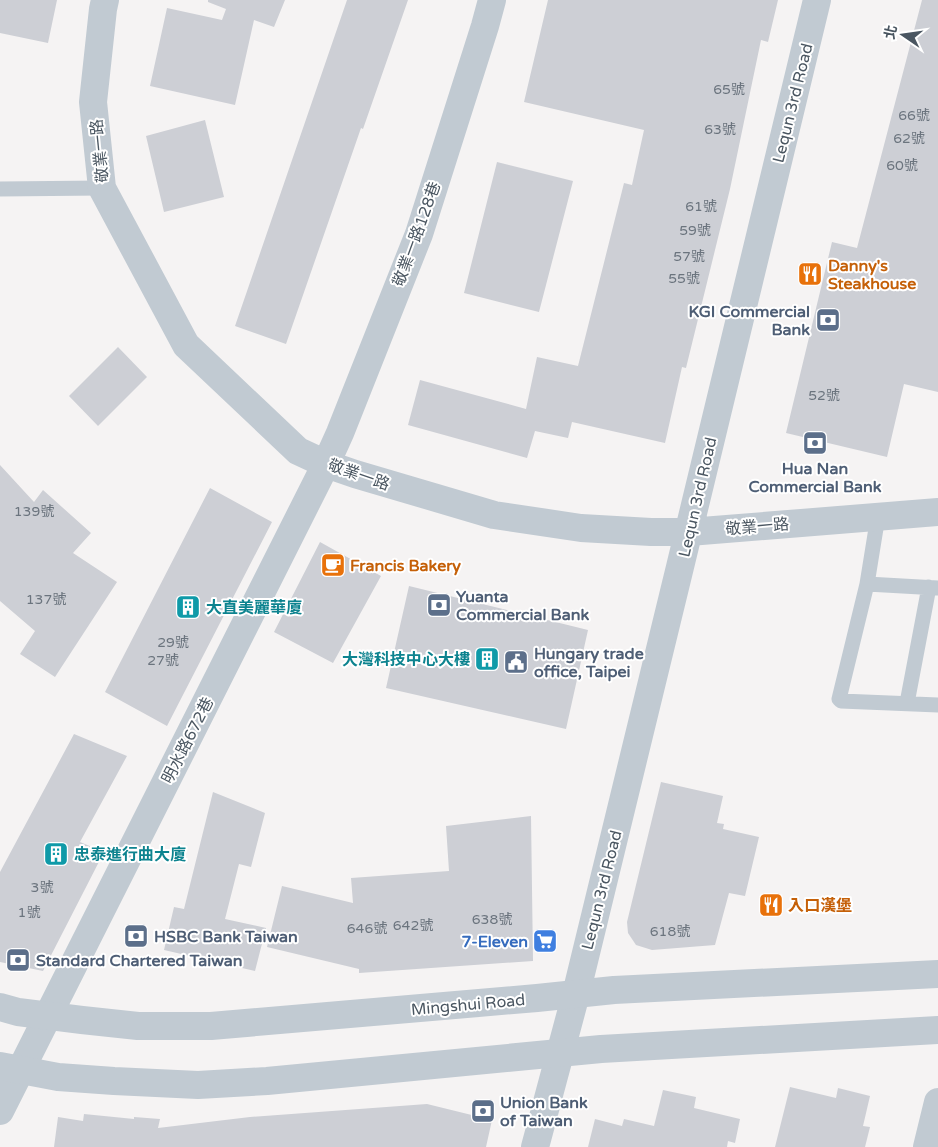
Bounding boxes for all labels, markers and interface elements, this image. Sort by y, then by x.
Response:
north arrow [878,10,928,60]
text: 北 [881,23,901,41]
street label: Lequn 3rd Road [768,41,817,165]
house number: 65號 [713,81,745,98]
house number: 66號 [898,107,930,124]
street label: 敬業一路 [87,118,113,184]
house number: 63號 [704,121,736,138]
house number: 62號 [893,130,925,147]
house number: 60號 [886,157,918,174]
street label: 敬業一路128巷 [389,179,445,290]
house number: 61號 [685,198,717,215]
house number: 59號 [679,222,711,239]
house number: 57號 [673,248,705,265]
place label: Danny's Steakhouse [828,256,916,294]
restaurant icon: Danny's Steakhouse [797,261,823,287]
house number: 55號 [668,270,700,287]
place label: KGI Commercial Bank [689,302,810,340]
bank icon: KGI Commercial Bank [815,307,841,333]
house number: 52號 [808,387,840,404]
bank icon: Hua Nan Commercial Bank [802,430,828,456]
street label: Lequn 3rd Road [674,435,721,559]
street label: 敬業一路 [325,455,392,495]
place label: Hua Nan Commercial Bank [748,459,882,497]
house number: 139號 [14,503,54,520]
street label: 敬業一路 [724,514,790,540]
cafe icon: Francis Bakery [320,552,346,578]
place label: Francis Bakery [350,556,461,576]
place label: Yuanta Commercial Bank [456,587,589,625]
house number: 137號 [26,591,66,608]
bank icon: Yuanta Commercial Bank [426,592,452,618]
building icon: 大直美麗華廈 [175,594,201,620]
place label: 大直美麗華廈 [206,598,302,618]
house number: 29號 [157,634,189,651]
place label: Hungary trade office, Taipei [534,644,644,682]
building icon: 大灣科技中心大樓 [474,646,500,672]
public building icon: Hungary trade office, Taipei [503,649,529,675]
place label: 大灣科技中心大樓 [342,650,470,670]
house number: 27號 [147,652,179,669]
street label: 明水路672巷 [158,694,218,787]
street label: Lequn 3rd Road [577,828,626,952]
building icon: 忠泰進行曲大廈 [43,841,69,867]
place label: 忠泰進行曲大廈 [74,845,186,865]
house number: 3號 [31,879,53,896]
restaurant icon: 入口漢堡 [758,892,784,918]
place label: 入口漢堡 [788,896,852,916]
house number: 1號 [18,904,40,921]
house number: 638號 [472,911,512,928]
house number: 642號 [393,917,433,934]
house number: 646號 [347,920,387,937]
bank icon: HSBC Bank Taiwan [123,923,149,949]
house number: 618號 [650,923,690,940]
place label: HSBC Bank Taiwan [154,927,298,947]
supermarket icon: 7-Eleven [532,928,558,954]
place label: 7-Eleven [461,932,528,952]
bank icon: Standard Chartered Taiwan [5,947,31,973]
place label: Standard Chartered Taiwan [36,951,243,971]
street label: Mingshui Road [410,990,526,1020]
place label: Union Bank of Taiwan [500,1093,588,1131]
bank icon: Union Bank of Taiwan [470,1098,496,1124]

